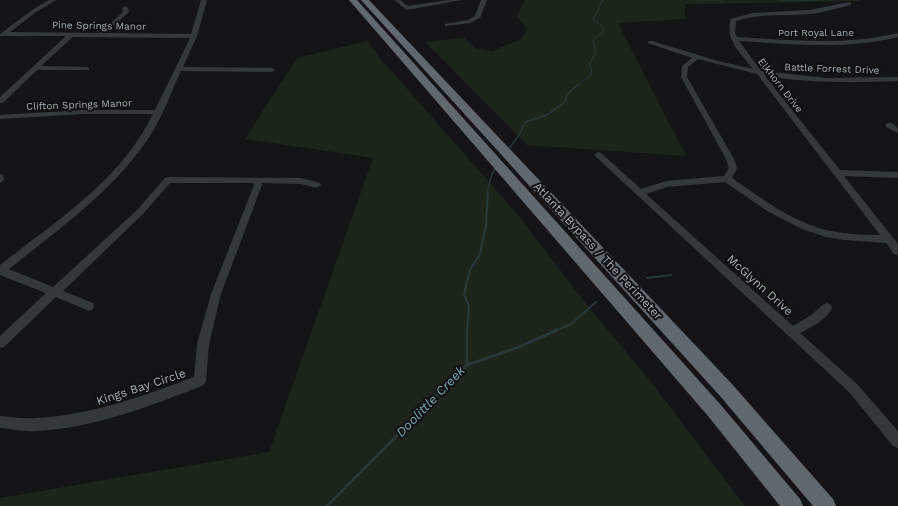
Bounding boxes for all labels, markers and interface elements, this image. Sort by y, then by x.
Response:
street label: Pine Springs Manor [52,19,146,32]
street label: Port Royal Lane [778,27,854,38]
street label: Elkhorn Drive [756,56,805,115]
street label: Battle Forrest Drive [784,61,880,76]
street label: Clifton Springs Manor [26,97,132,112]
street label: Atlanta Bypass / The Perimeter [531,179,666,323]
street label: McGlynn Drive [724,252,796,318]
water label: Doolittle Creek [393,362,469,440]
street label: Kings Bay Circle [95,366,187,408]

